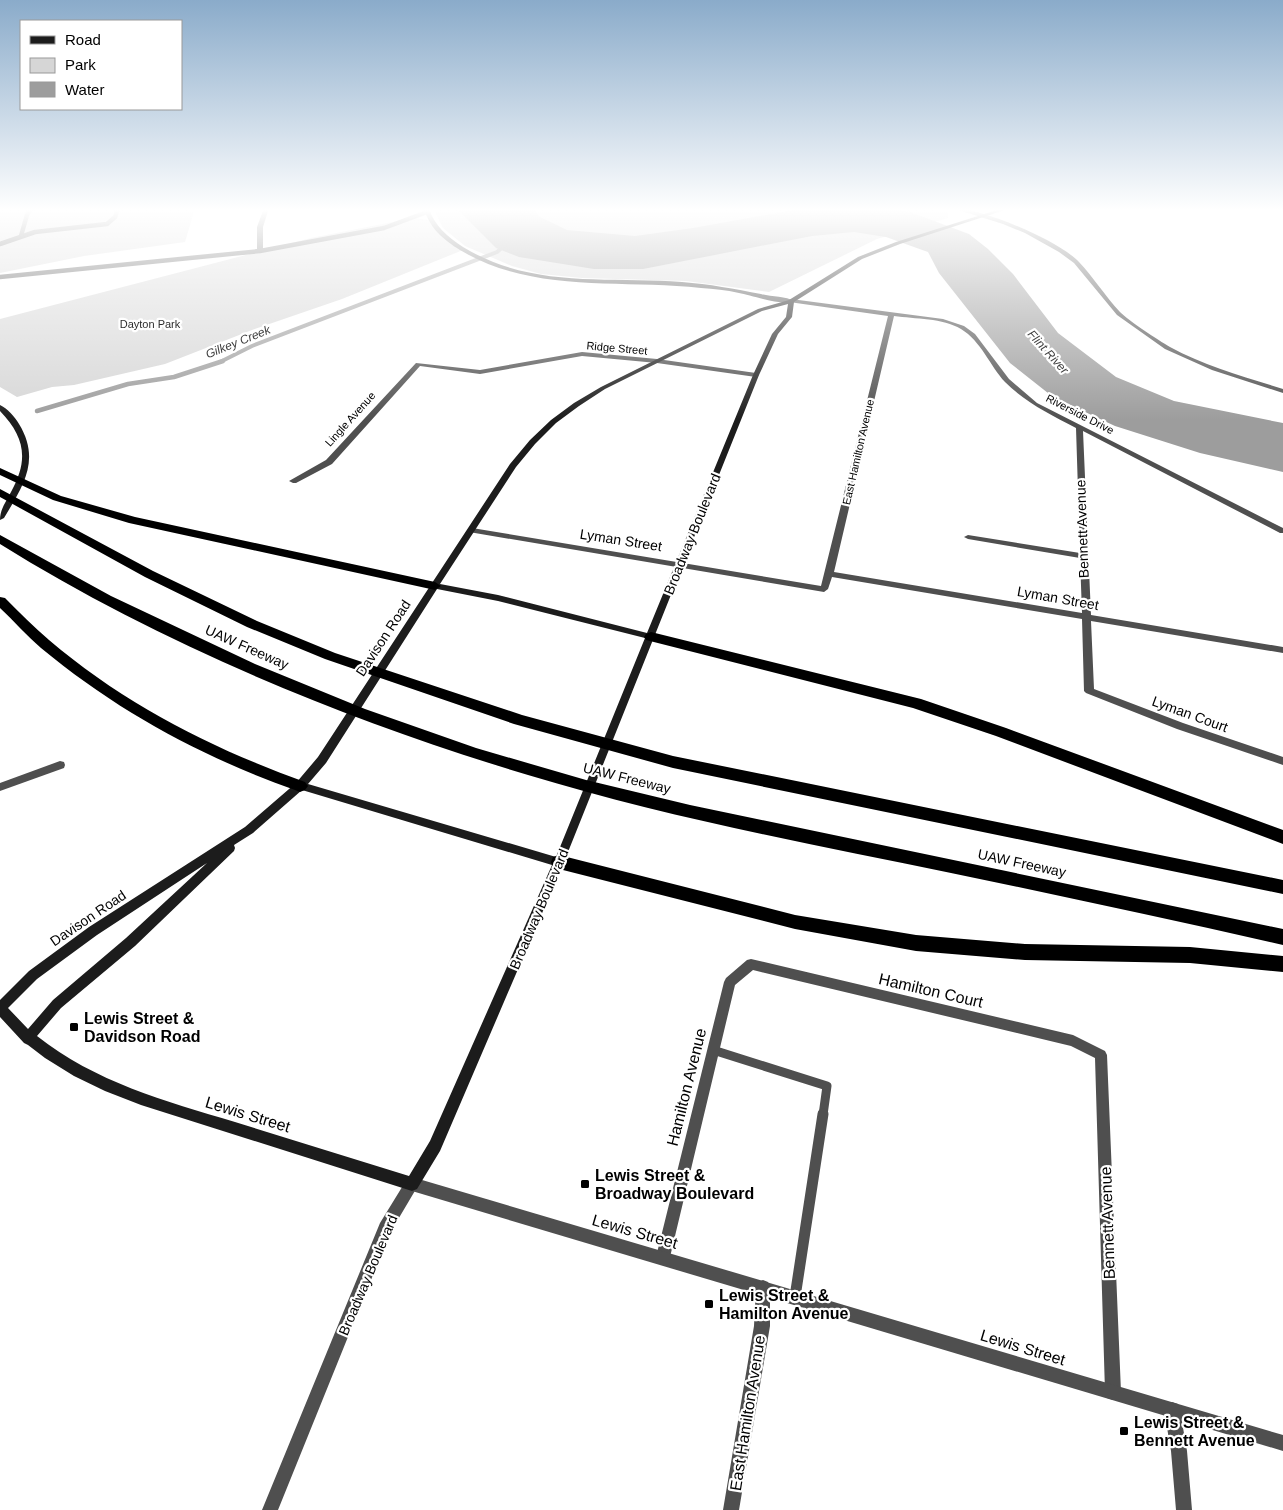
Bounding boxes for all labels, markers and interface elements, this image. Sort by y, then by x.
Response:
legend [20,20,182,110]
text: Road [65,31,101,48]
text: Park [65,56,96,73]
text: Water [65,81,104,98]
park label: Dayton Park [120,318,181,330]
water label: Gilkey Creek [204,322,273,361]
water label: Flint River [1025,327,1072,377]
street label: Ridge Street [586,339,648,357]
street label: Lingle Avenue [322,389,378,449]
street label: Riverside Drive [1044,392,1116,436]
street label: East Hamilton Avenue [840,398,876,506]
street label: Broadway Boulevard [660,471,724,597]
street label: Bennett Avenue [1072,479,1092,579]
street label: Lyman Street [579,526,663,554]
street label: Lyman Street [1016,583,1100,613]
street label: Davison Road [352,597,414,679]
street label: UAW Freeway [203,621,291,673]
street label: Lyman Court [1150,693,1230,735]
street label: UAW Freeway [582,759,672,797]
street label: Broadway Boulevard [506,846,572,972]
street label: UAW Freeway [976,846,1068,880]
street label: Davison Road [47,887,129,949]
street label: Hamilton Court [877,970,985,1011]
place label: Lewis Street & Davidson Road [84,1010,200,1045]
marker: Lewis Street & Davidson Road [68,1021,80,1033]
street label: Hamilton Avenue [664,1026,709,1148]
street label: Lewis Street [203,1093,293,1136]
street label: Bennett Avenue [1097,1166,1118,1280]
place label: Lewis Street & Broadway Boulevard [595,1167,754,1202]
marker: Lewis Street & Broadway Boulevard [579,1178,591,1190]
street label: Lewis Street [590,1211,680,1252]
street label: Broadway Boulevard [335,1212,401,1338]
place label: Lewis Street & Hamilton Avenue [719,1287,849,1322]
marker: Lewis Street & Hamilton Avenue [703,1298,715,1310]
street label: Lewis Street [978,1326,1068,1369]
street label: East Hamilton Avenue [727,1334,768,1492]
place label: Lewis Street & Bennett Avenue [1134,1414,1255,1449]
marker: Lewis Street & Bennett Avenue [1118,1425,1130,1437]

